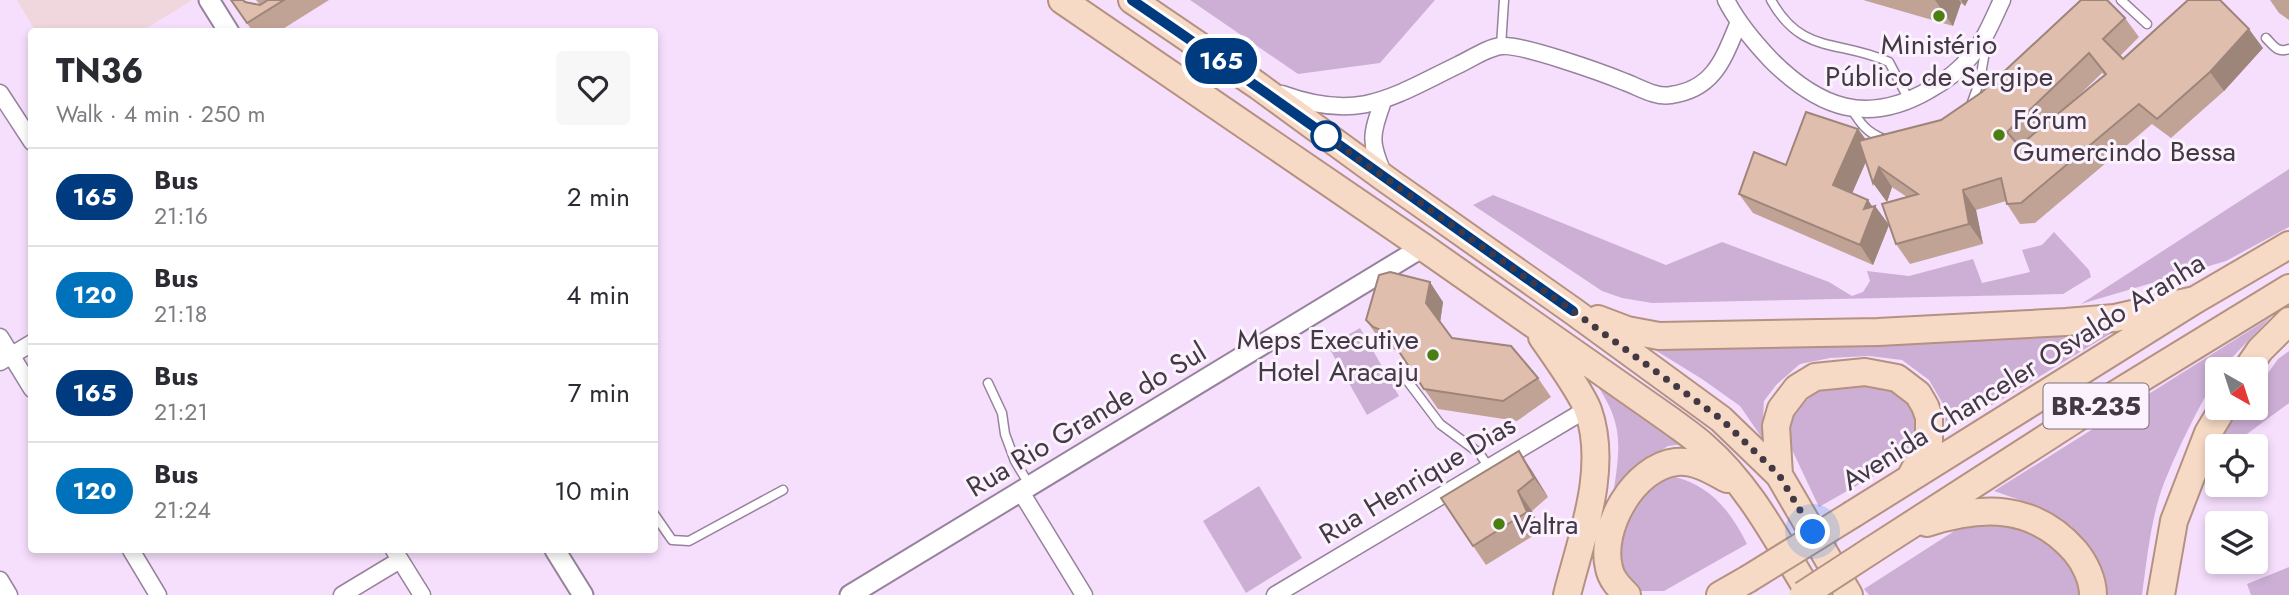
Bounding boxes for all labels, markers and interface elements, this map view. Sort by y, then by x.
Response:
marker: Ministério Público de Sergipe [1931,8,1947,24]
place label: Ministério Público de Sergipe [1825,24,2053,97]
line badge: 165 [1181,38,1261,84]
text: 165 [1199,43,1243,78]
text: TN36 [56,47,143,94]
button: heart [556,51,630,125]
text: Walk · 4 min · 250 m [56,97,265,131]
place label: Fórum Gumercindo Bessa [2013,99,2236,172]
unlabelled marker [1311,121,1341,151]
marker: Fórum Gumercindo Bessa [1991,127,2007,143]
text: Bus [154,161,198,199]
text: 2 min [567,178,630,216]
text: 165 [73,179,116,214]
text: 21:16 [154,199,208,233]
street label: Avenida Chanceler Osvaldo Aranha [1834,242,2213,500]
text: Bus [154,259,198,297]
text: 4 min [566,276,630,314]
text: 120 [73,277,116,312]
text: 21:18 [154,297,207,331]
place label: Meps Executive Hotel Aracaju [1237,319,1419,392]
street label: Rua Rio Grande do Sul [959,331,1214,507]
marker: Meps Executive Hotel Aracaju [1425,347,1441,363]
text: Bus [154,357,198,395]
north arrow [2205,357,2268,420]
map controls [2205,357,2268,574]
text: 7 min [568,374,630,412]
text: 165 [73,375,116,410]
road number: BR-235 [2044,384,2148,428]
text: 21:21 [154,395,208,429]
street label: Rua Henrique Dias [1311,404,1523,554]
button: locate [2205,434,2268,497]
text: Bus [154,455,198,493]
text: 10 min [554,472,630,510]
text: 120 [73,473,116,508]
text: 21:24 [154,493,211,527]
place label: Valtra [1513,504,1578,545]
button: layers [2205,511,2268,574]
your location [1795,514,1830,549]
marker: Valtra [1491,516,1507,532]

